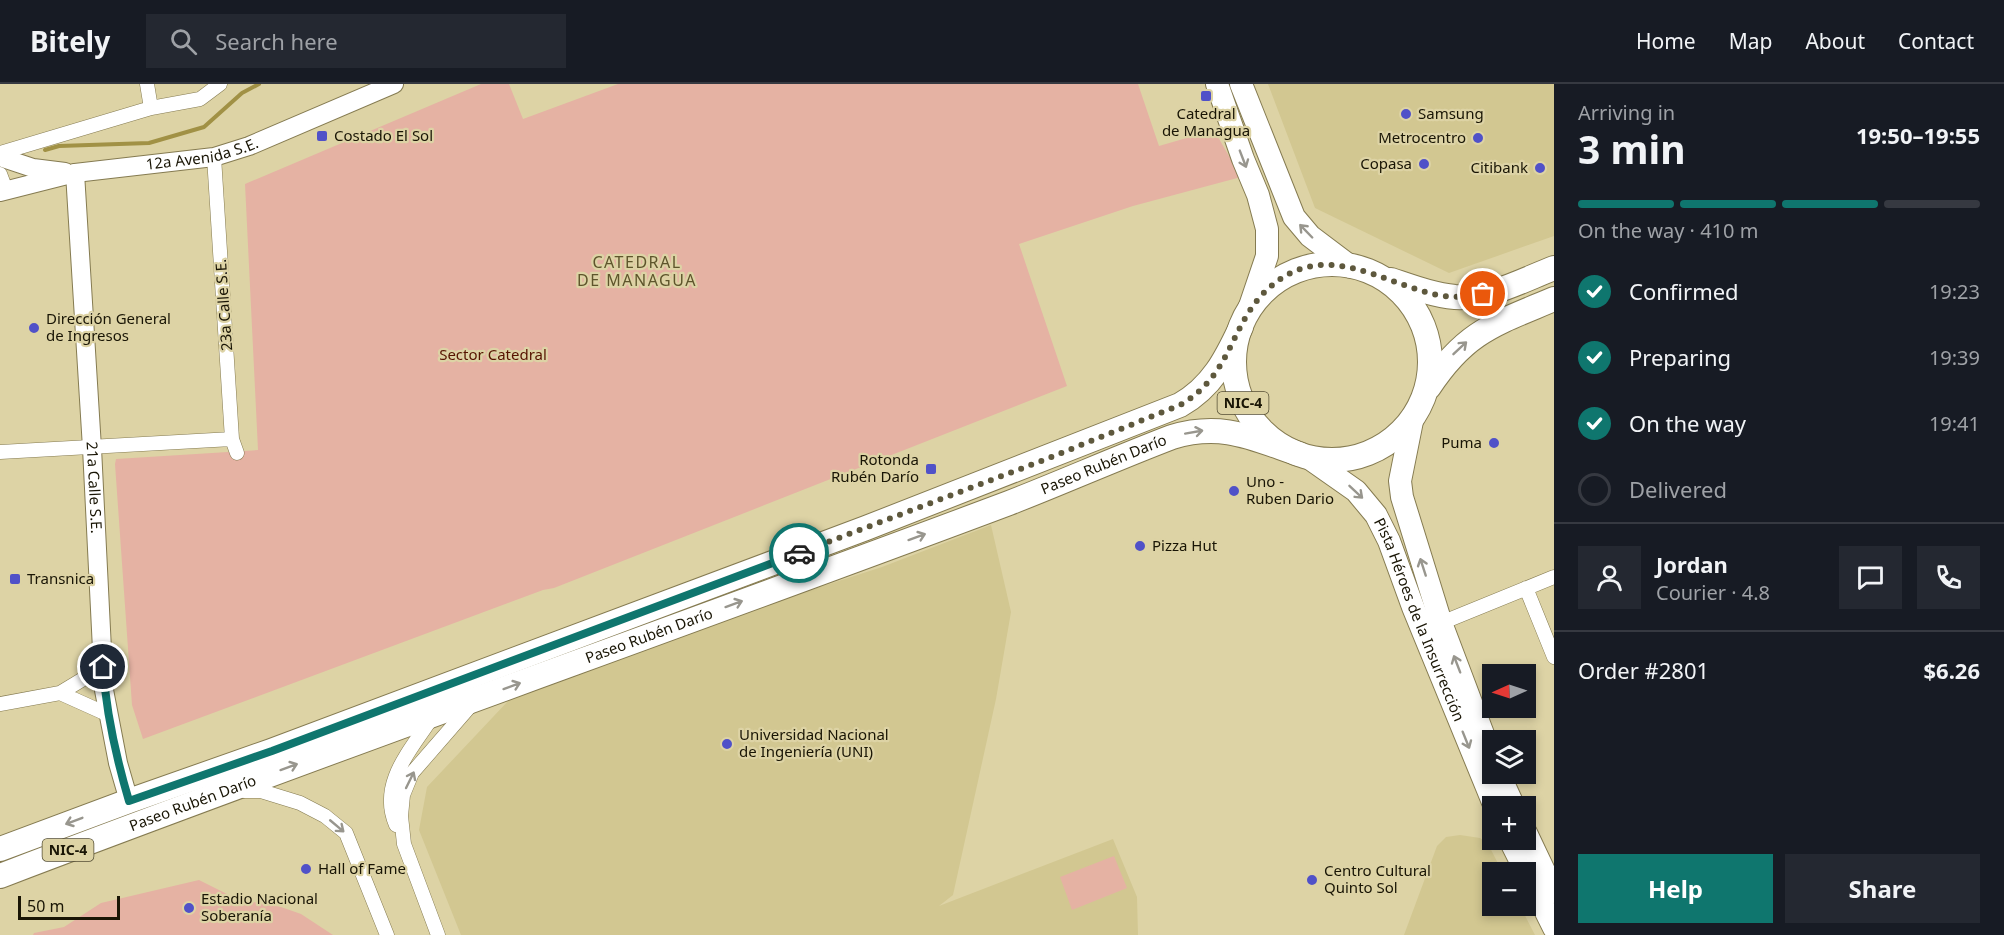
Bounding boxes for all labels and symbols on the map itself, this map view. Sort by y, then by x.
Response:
marker: Catedral de Managua [1199,89,1213,103]
place label: Catedral de Managua [1162,103,1250,140]
place label: Samsung [1418,103,1484,123]
marker: Samsung [1399,107,1413,121]
place label: Costado El Sol [334,125,433,145]
place label: Metrocentro [1378,127,1466,147]
marker: Costado El Sol [315,129,329,143]
marker: Metrocentro [1471,131,1485,145]
street label: 12a Avenida S.E. [145,132,261,174]
one-way arrow [1239,149,1250,168]
place label: Copasa [1360,153,1412,173]
marker: Copasa [1417,157,1431,171]
place label: Citibank [1470,157,1528,177]
marker: Citibank [1533,161,1547,175]
one-way arrow [1298,223,1313,238]
district label: CATEDRAL DE MANAGUA [577,251,697,291]
street label: 23a Calle S.E. [210,258,236,352]
pin [1457,268,1508,319]
place label: Dirección General de Ingresos [46,308,171,345]
marker: Dirección General de Ingresos [27,321,41,335]
one-way arrow [1452,341,1467,355]
park label: Sector Catedral [439,344,547,364]
road number: NIC-4 [1218,392,1268,414]
one-way arrow [1184,426,1203,437]
street label: Paseo Rubén Darío [1037,429,1169,498]
place label: Puma [1441,432,1482,452]
marker: Puma [1487,436,1501,450]
street label: 21a Calle S.E. [83,441,107,534]
place label: Rotonda Rubén Darío [831,449,919,486]
marker: Rotonda Rubén Darío [924,462,938,476]
place label: Uno - Ruben Dario [1246,471,1334,508]
marker: Uno - Ruben Dario [1227,484,1241,498]
one-way arrow [1349,485,1364,499]
street label: Pista Héroes de la Insurrección [1370,514,1470,724]
courier [769,523,829,583]
one-way arrow [907,530,926,541]
place label: Pizza Hut [1152,535,1218,555]
marker: Pizza Hut [1133,539,1147,553]
one-way arrow [1417,558,1428,577]
place label: Transnica [27,568,94,588]
marker: Transnica [8,572,22,586]
one-way arrow [724,598,743,609]
street label: Paseo Rubén Darío [582,602,715,667]
pin [77,641,128,692]
one-way arrow [1451,656,1462,674]
north arrow [1482,664,1536,718]
one-way arrow [502,679,521,690]
place label: Universidad Nacional de Ingeniería (UNI) [739,724,889,761]
one-way arrow [1461,730,1472,749]
marker: Universidad Nacional de Ingeniería (UNI) [720,737,734,751]
one-way arrow [279,761,298,772]
street label: Paseo Rubén Darío [126,770,259,835]
one-way arrow [405,771,416,789]
one-way arrow [65,817,84,828]
one-way arrow [329,819,345,832]
road number: NIC-4 [42,839,94,861]
place label: Hall of Fame [318,858,406,878]
place label: Centro Cultural Quinto Sol [1324,860,1431,897]
marker: Hall of Fame [299,862,313,876]
marker: Centro Cultural Quinto Sol [1305,873,1319,887]
place label: Estadio Nacional Soberanía [201,888,318,925]
scale bar [18,893,120,920]
marker: Estadio Nacional Soberanía [182,901,196,915]

